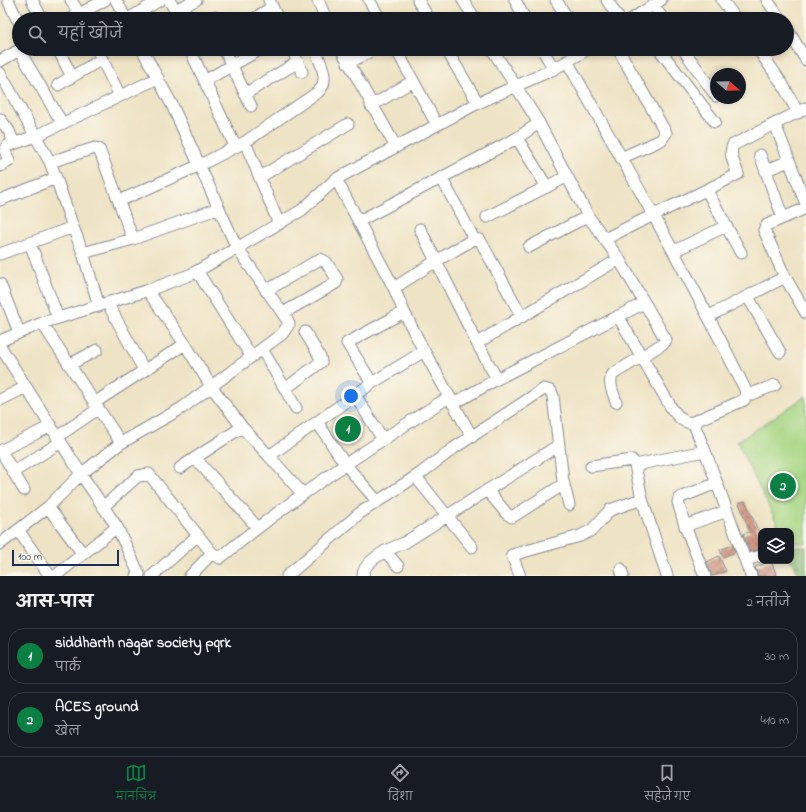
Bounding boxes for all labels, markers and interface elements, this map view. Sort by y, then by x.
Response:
search box [12,12,794,56]
icon: search [26,23,48,45]
text: यहाँ खोजें [58,23,122,45]
north arrow [710,68,746,104]
your location [341,386,361,406]
pin: 1 [335,414,361,444]
pin: 2 [770,471,796,501]
map controls [758,528,794,564]
button: layers [758,528,794,564]
scale bar [12,548,119,567]
text: 100 m [18,549,42,565]
text: आस-पास [16,590,93,615]
text: 2 नतीजे [747,593,790,612]
text: siddharth nagar society pqrk [55,632,231,654]
text: 1 [28,647,32,666]
text: 30 m [765,647,789,666]
text: पार्क [55,658,81,677]
text: ACES ground [55,696,139,718]
text: 2 [27,711,33,730]
text: 410 m [761,711,789,730]
text: खेल [55,722,80,741]
tab: मानचित्र [116,762,156,808]
tab: दिशा [388,762,413,808]
tab: सहेजे गए [645,762,690,808]

